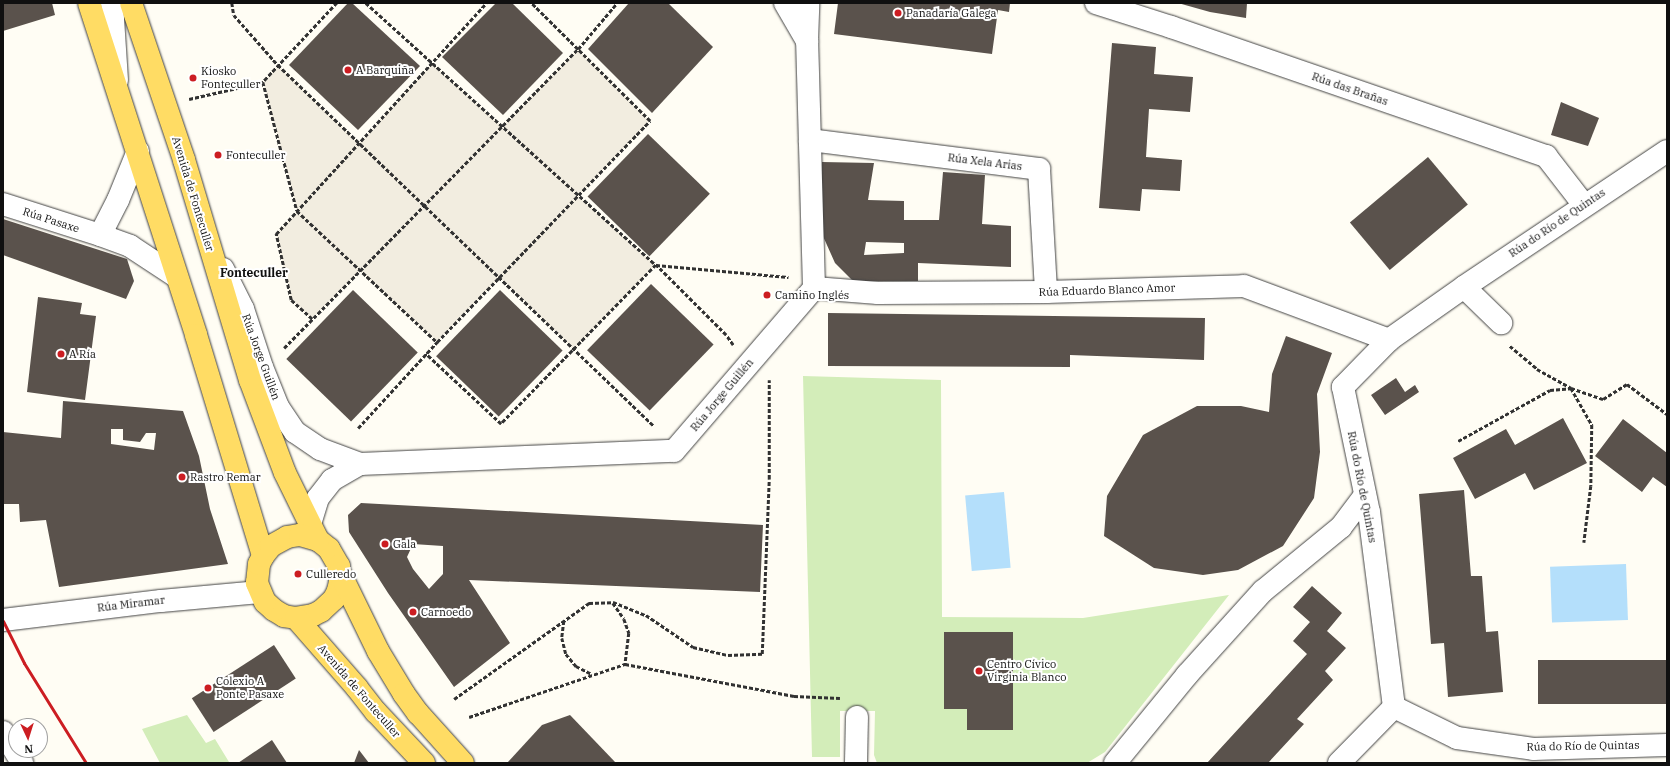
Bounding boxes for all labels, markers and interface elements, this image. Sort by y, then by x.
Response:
place label: Panadaría Galega [906,6,997,20]
marker: Panadaría Galega [893,8,903,18]
place label: A Barquiña [356,63,414,77]
place label: Kiosko Fonteculler [201,65,260,91]
marker: A Barquiña [343,65,353,75]
street label: Rúa das Brañas [1310,70,1390,108]
marker: Kiosko Fonteculler [188,73,198,83]
street label: Avenida de Fonteculler [169,135,217,253]
place label: Fonteculler [226,148,285,162]
marker: Fonteculler [213,150,223,160]
street label: Rúa Xela Arias [947,151,1023,173]
street label: Rúa do Río de Quintas [1506,186,1608,260]
street label: Rúa Pasaxe [21,205,81,235]
district label: Fonteculler [220,266,288,280]
street label: Rúa Eduardo Blanco Amor [1039,281,1175,299]
place label: Camiño Inglés [775,288,849,302]
marker: Camiño Inglés [762,290,772,300]
street label: Rúa Jorge Guillén [239,312,283,402]
place label: A Ría [69,347,96,361]
marker: A Ría [56,349,66,359]
street label: Rúa Jorge Guillén [688,356,756,434]
street label: Rúa do Río de Quintas [1345,430,1379,544]
place label: Rastro Remar [190,470,261,484]
marker: Rastro Remar [177,472,187,482]
place label: Gala [393,537,416,551]
marker: Gala [380,539,390,549]
place label: Culleredo [306,567,356,581]
marker: Culleredo [293,569,303,579]
street label: Rúa Miramar [96,593,166,615]
place label: Carnoedo [421,605,471,619]
marker: Carnoedo [408,607,418,617]
street label: Avenida de Fonteculler [315,642,403,740]
place label: Centro Cívico Virginia Blanco [987,658,1066,684]
marker: Centro Cívico Virginia Blanco [974,666,984,676]
place label: Colexio A Ponte Pasaxe [216,675,284,701]
marker: Colexio A Ponte Pasaxe [203,683,213,693]
north arrow [8,718,48,758]
street label: Rúa do Río de Quintas [1526,738,1640,754]
text: N [24,742,34,756]

